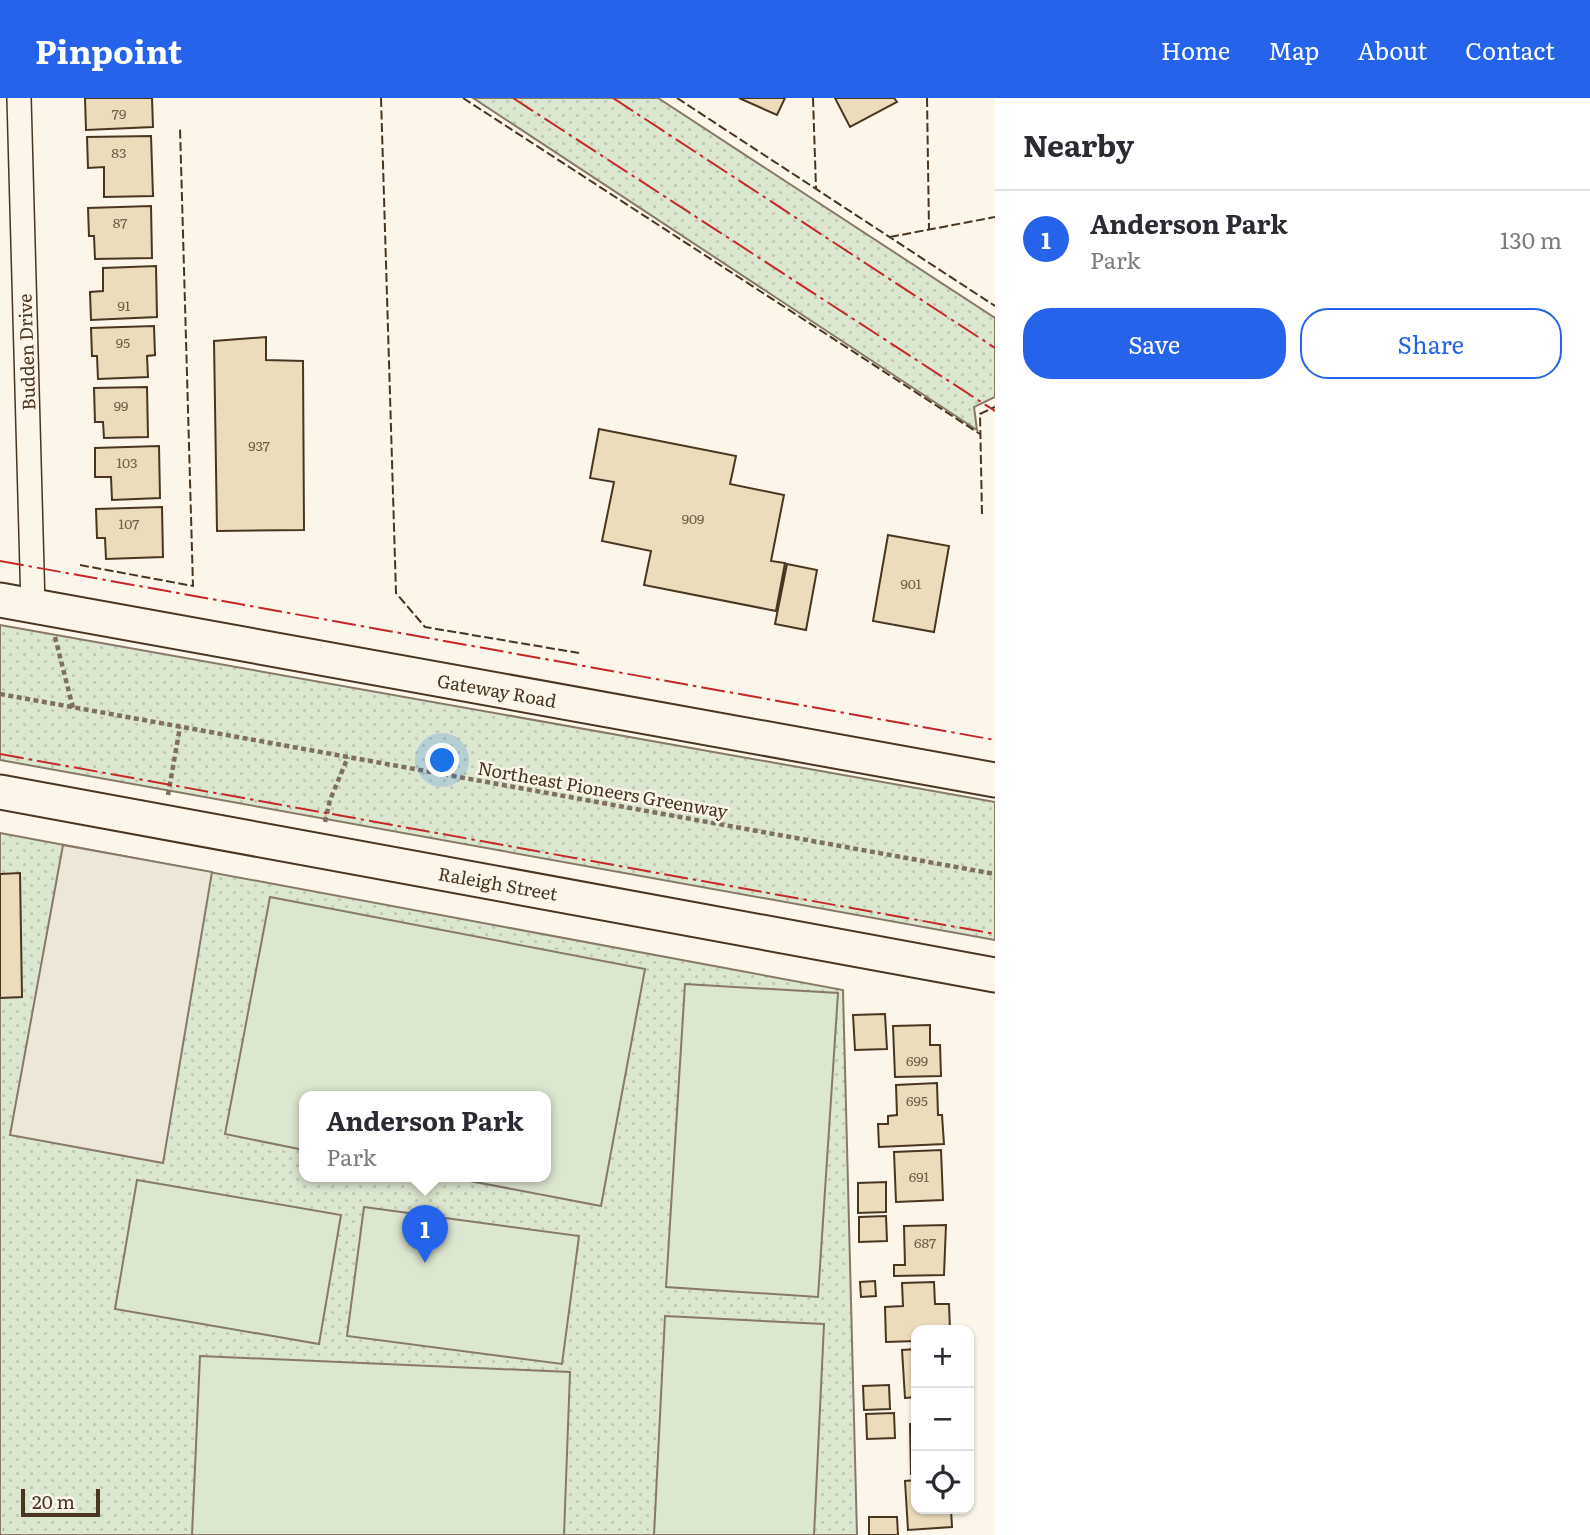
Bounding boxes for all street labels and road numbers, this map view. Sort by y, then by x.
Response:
street label: Budden Drive [10,293,42,411]
street label: Gateway Road [435,666,559,714]
street label: Northeast Pioneers Greenway [476,754,731,824]
street label: Raleigh Street [436,859,560,907]

